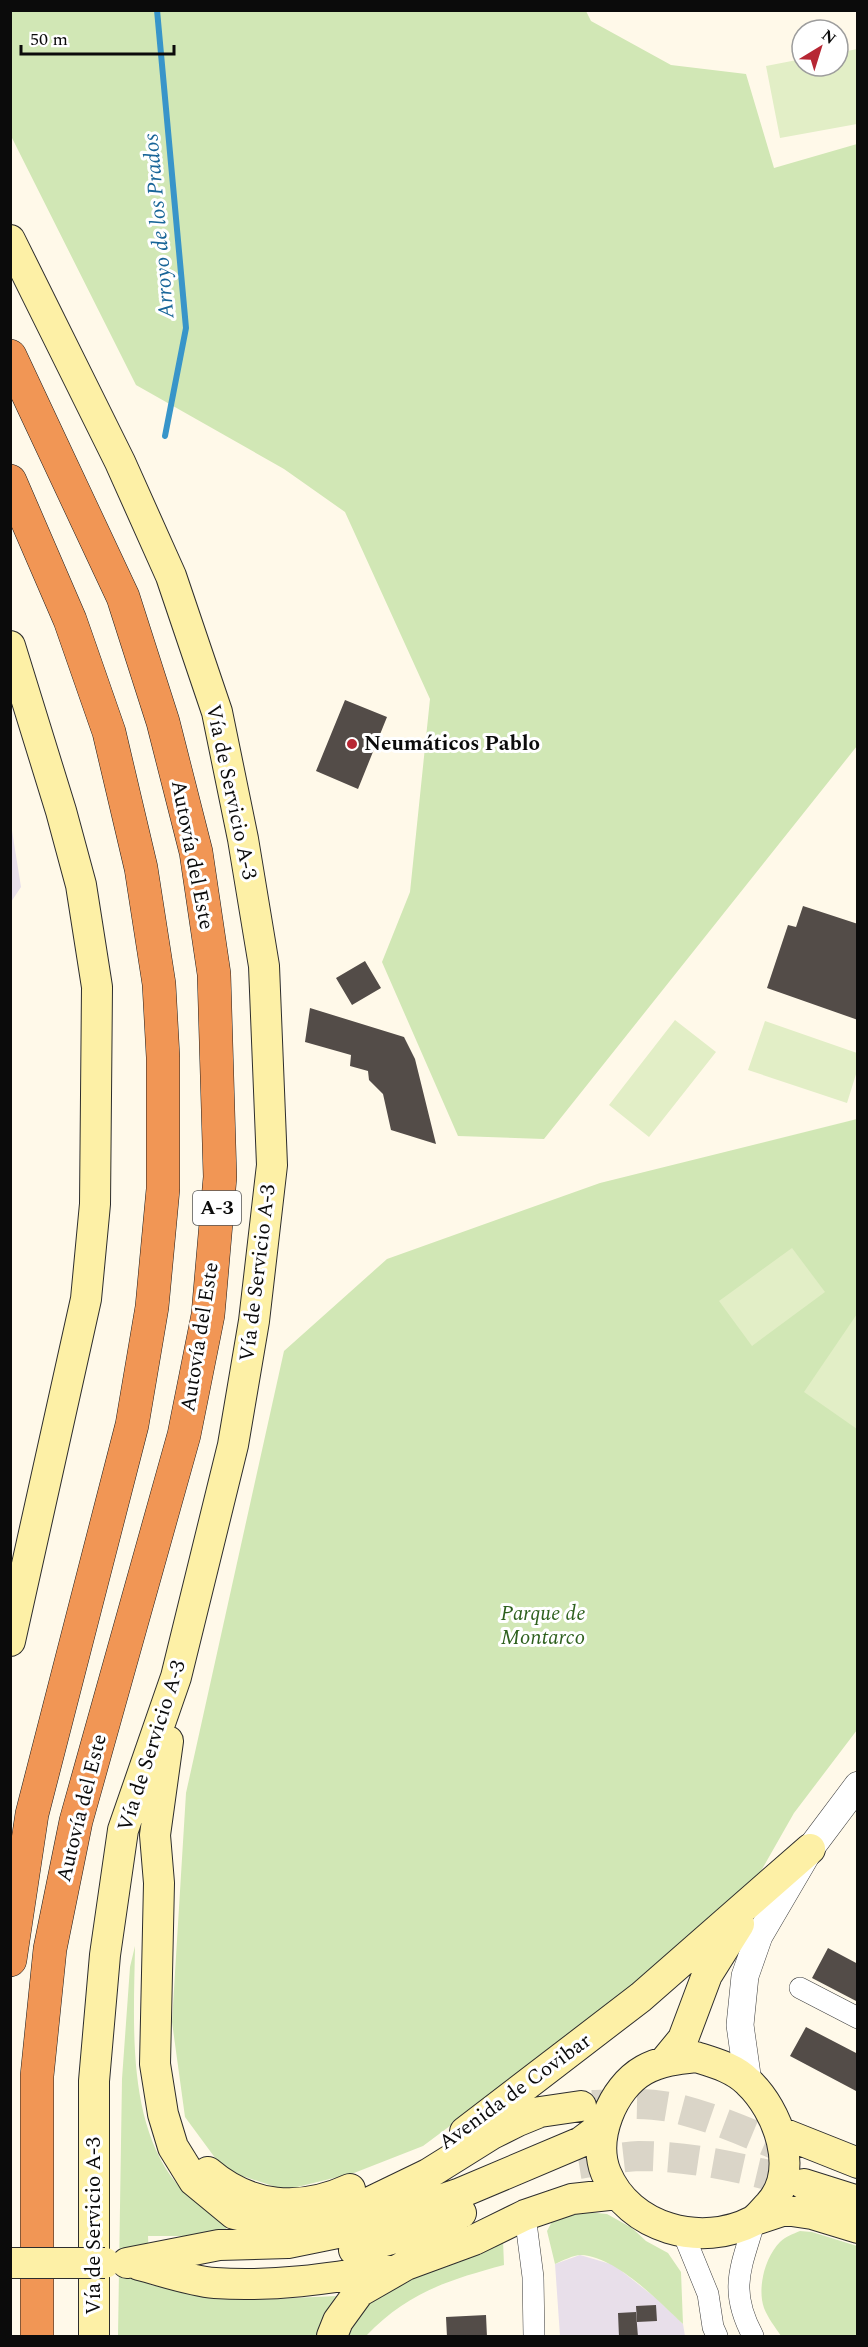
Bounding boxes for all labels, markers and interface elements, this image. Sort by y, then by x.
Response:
scale bar [21,18,174,56]
north arrow [790,18,850,78]
text: N [816,23,841,50]
text: 50 m [30,26,68,53]
water label: Arroyo de los Prados [134,132,184,321]
street label: Vía de Servicio A-3 [197,702,265,883]
place label: Neumáticos Pablo [364,728,540,760]
marker: Neumáticos Pablo [345,737,359,751]
street label: Autovía del Este [162,778,222,932]
street label: Vía de Servicio A-3 [231,1182,285,1363]
road number: A-3 [193,1191,241,1225]
street label: Autovía del Este [172,1260,228,1414]
park label: Parque de Montarco [501,1598,586,1654]
street label: Vía de Servicio A-3 [109,1656,195,1836]
street label: Autovía del Este [48,1731,116,1885]
street label: Avenida de Covibar [432,2026,598,2158]
street label: Vía de Servicio A-3 [78,2136,110,2315]

